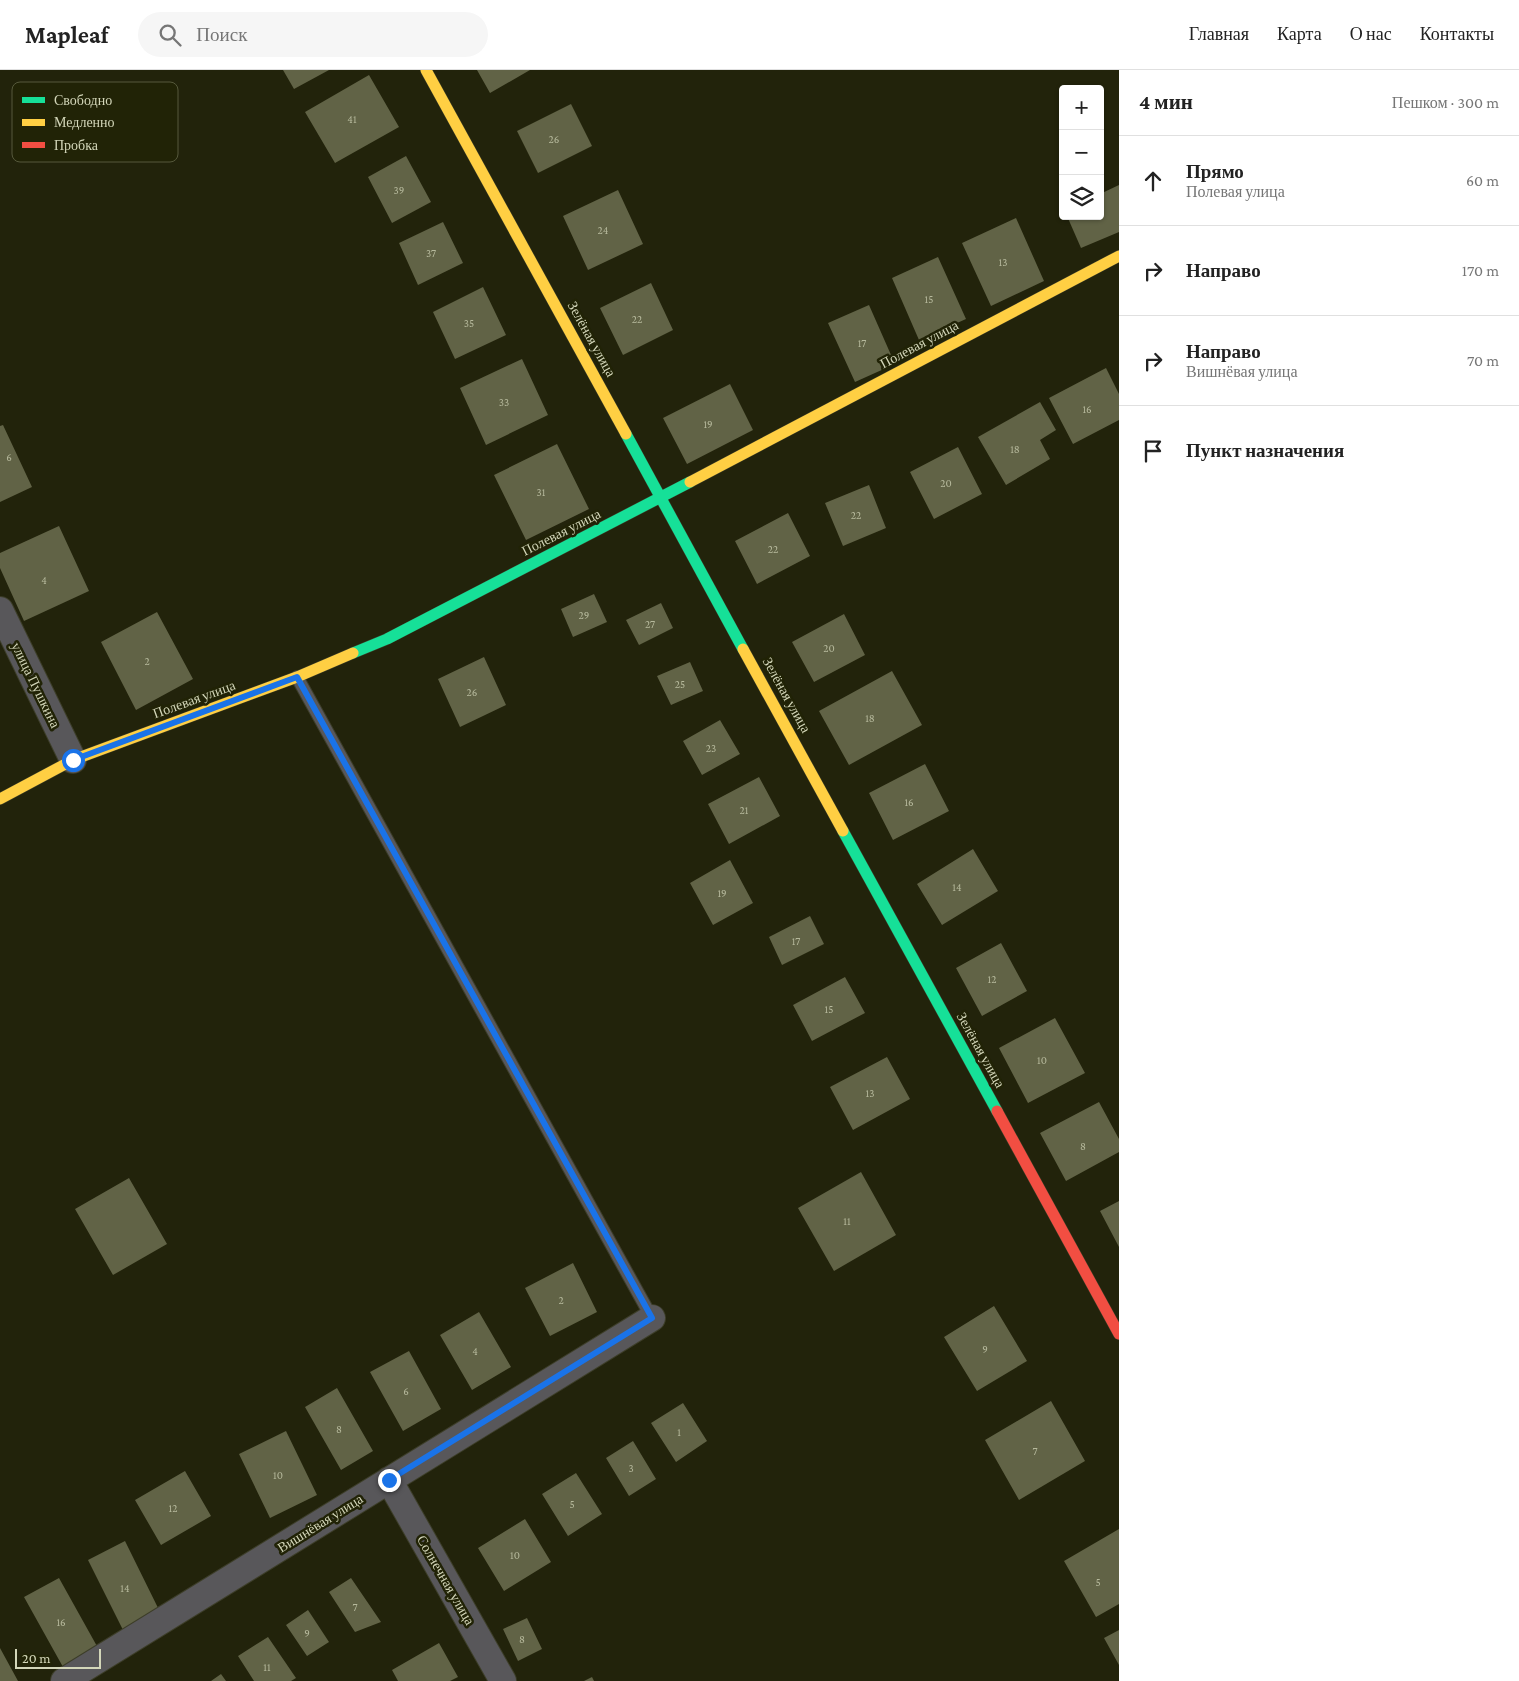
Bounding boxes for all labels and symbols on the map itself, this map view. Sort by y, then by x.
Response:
legend [12,82,178,162]
text: Свободно [54,92,112,108]
house number: 41 [347,113,357,125]
text: Медленно [54,114,115,130]
house number: 26 [549,133,559,145]
text: Пробка [54,137,99,153]
house number: 39 [394,184,404,196]
house number: 24 [598,224,609,236]
house number: 37 [426,247,436,259]
house number: 13 [999,256,1007,268]
house number: 15 [925,293,933,305]
street label: Зелёная улица [565,298,620,380]
house number: 22 [632,313,642,325]
street label: Полевая улица [877,316,962,371]
house number: 35 [464,317,474,329]
house number: 17 [858,337,866,349]
house number: 33 [499,396,509,408]
house number: 16 [1082,403,1092,415]
house number: 19 [703,418,713,430]
house number: 18 [1010,443,1020,455]
house number: 6 [6,451,12,463]
house number: 20 [940,477,952,489]
house number: 31 [537,486,546,498]
street label: Полевая улица [519,505,604,559]
house number: 22 [851,509,861,521]
house number: 22 [768,543,778,555]
house number: 4 [41,574,47,586]
house number: 29 [579,609,589,621]
house number: 27 [645,618,655,630]
street label: улица Пушкина [8,640,64,731]
house number: 20 [823,642,835,654]
street label: Зелёная улица [760,654,815,736]
house number: 2 [144,655,150,667]
street label: Полевая улица [151,676,238,721]
house number: 25 [675,678,685,690]
house number: 26 [467,686,477,698]
house number: 18 [865,712,875,724]
house number: 23 [706,742,716,754]
route start [62,749,85,772]
house number: 16 [904,796,914,808]
house number: 21 [740,804,749,816]
house number: 14 [952,881,962,893]
house number: 19 [717,887,727,899]
house number: 17 [792,935,800,947]
house number: 12 [988,973,996,985]
house number: 15 [825,1003,833,1015]
street label: Зелёная улица [954,1009,1009,1091]
house number: 10 [1037,1054,1047,1066]
house number: 13 [866,1087,874,1099]
house number: 8 [1080,1140,1086,1152]
house number: 11 [843,1215,851,1227]
house number: 2 [558,1294,564,1306]
house number: 9 [982,1343,988,1355]
house number: 4 [472,1345,478,1357]
house number: 6 [403,1385,409,1397]
house number: 8 [336,1423,342,1435]
house number: 1 [677,1426,681,1438]
house number: 7 [1032,1445,1038,1457]
house number: 3 [628,1462,634,1474]
house number: 10 [273,1469,283,1481]
route end [378,1469,401,1492]
street label: Вишнёвая улица [274,1490,366,1556]
house number: 5 [569,1498,575,1510]
house number: 12 [169,1502,177,1514]
street label: Солнечная улица [414,1532,479,1628]
house number: 10 [510,1549,520,1561]
house number: 5 [1095,1576,1101,1588]
house number: 14 [120,1582,130,1594]
house number: 7 [352,1601,358,1613]
house number: 16 [56,1616,66,1628]
house number: 9 [304,1627,310,1639]
house number: 8 [519,1633,525,1645]
scale bar [15,1646,101,1669]
house number: 11 [263,1661,271,1673]

